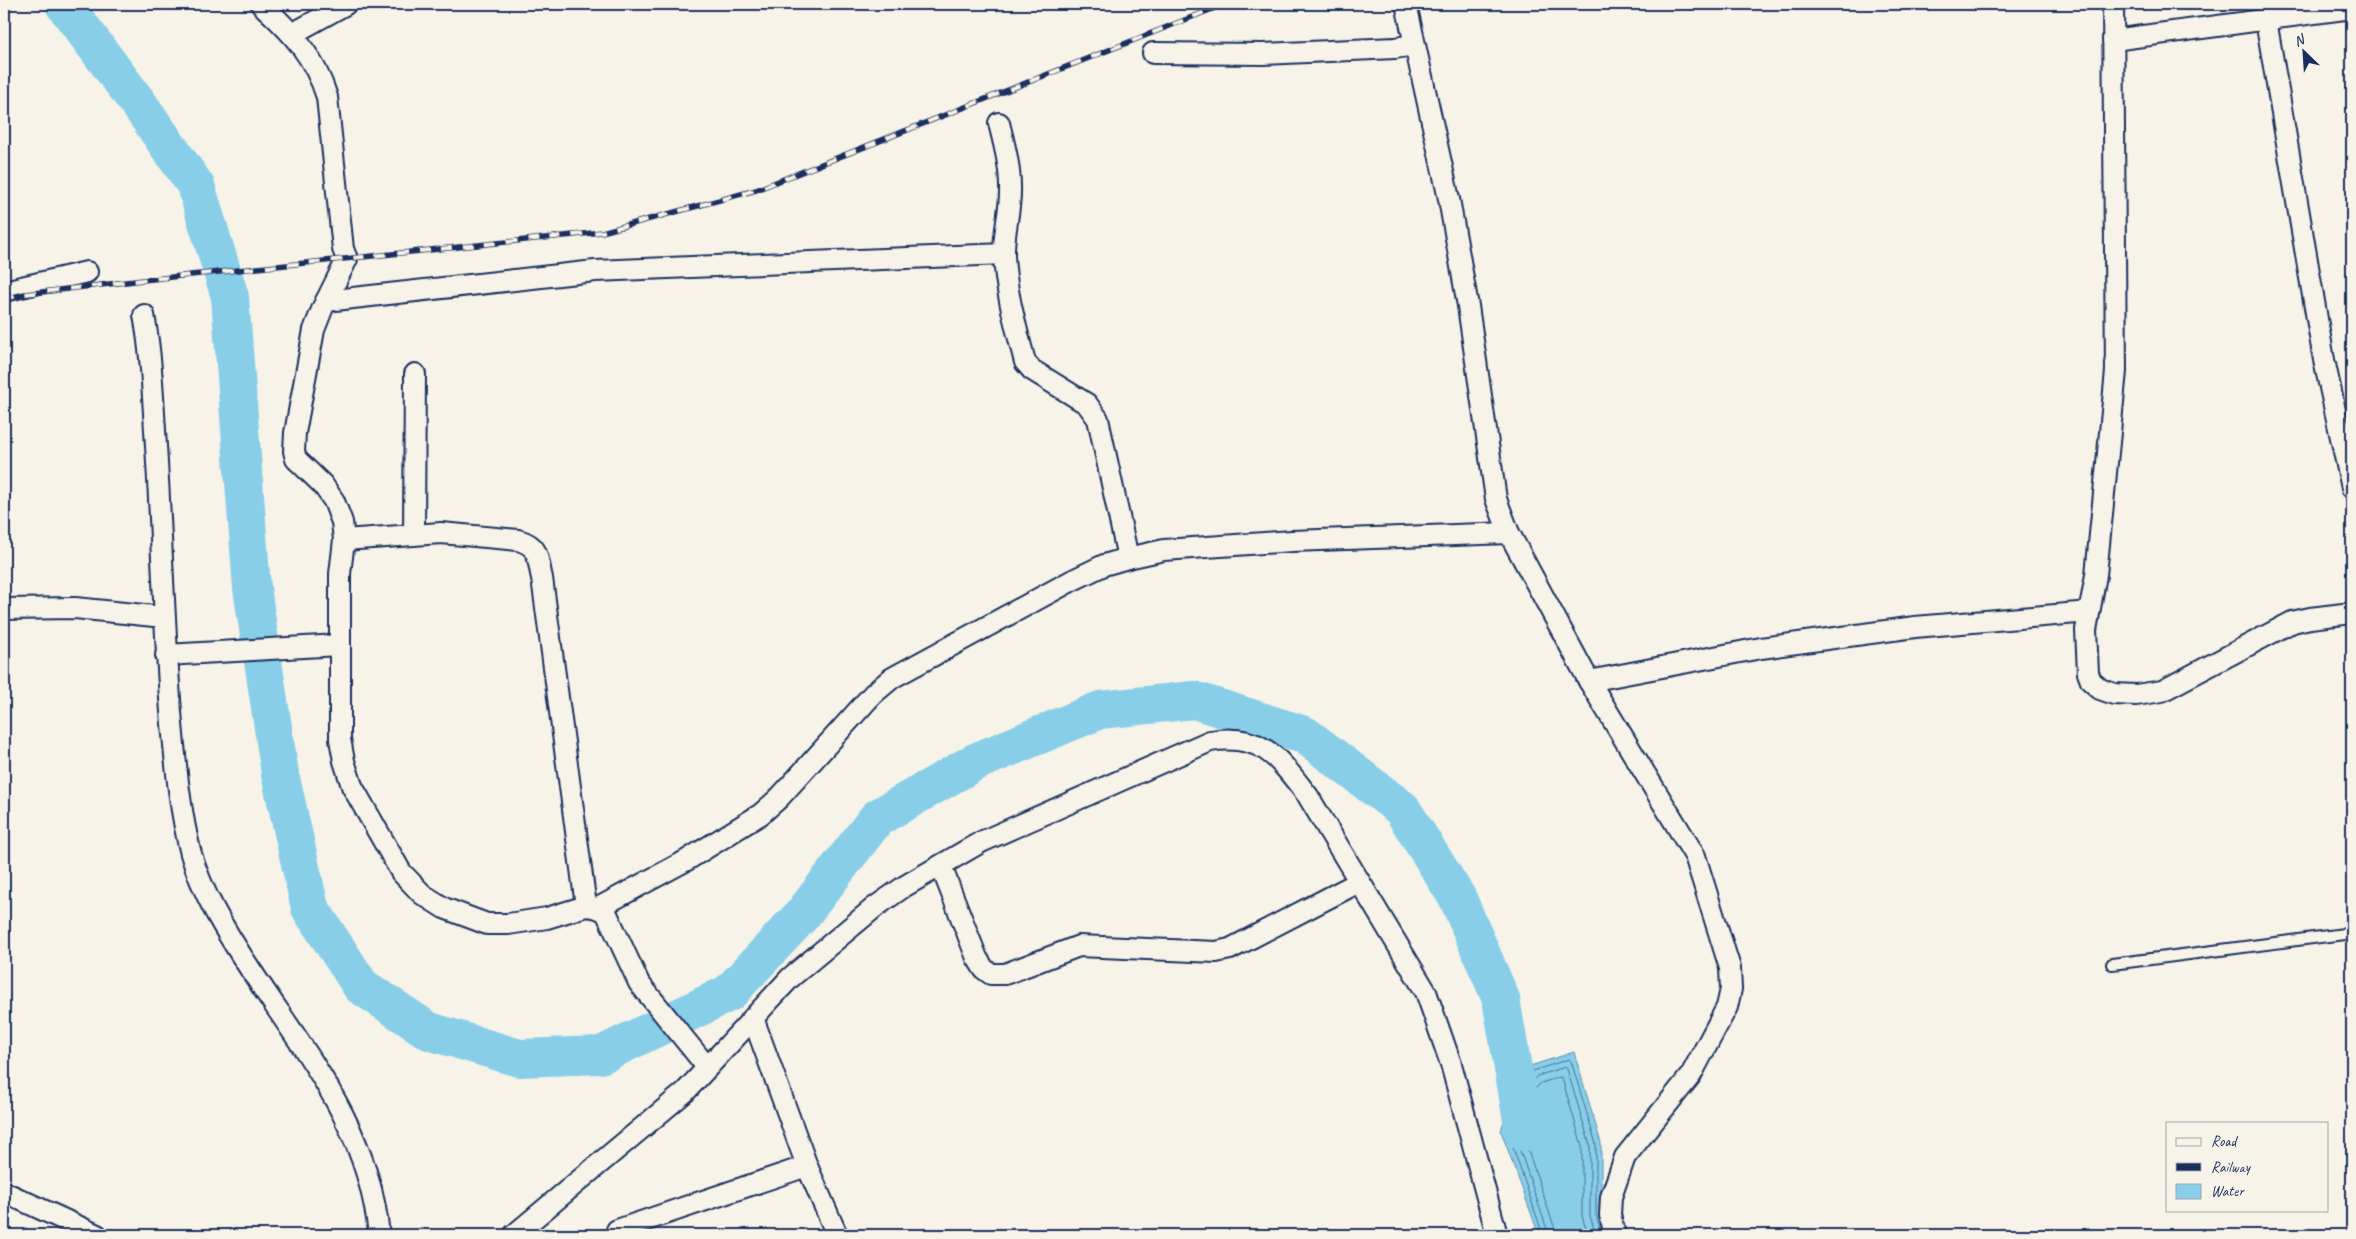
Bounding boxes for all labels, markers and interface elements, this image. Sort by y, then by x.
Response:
north arrow [2278,28,2328,78]
text: N [2291,30,2308,50]
legend [2166,1122,2328,1212]
text: Road [2211,1132,2238,1151]
text: Railway [2211,1158,2252,1177]
text: Water [2211,1182,2245,1201]

